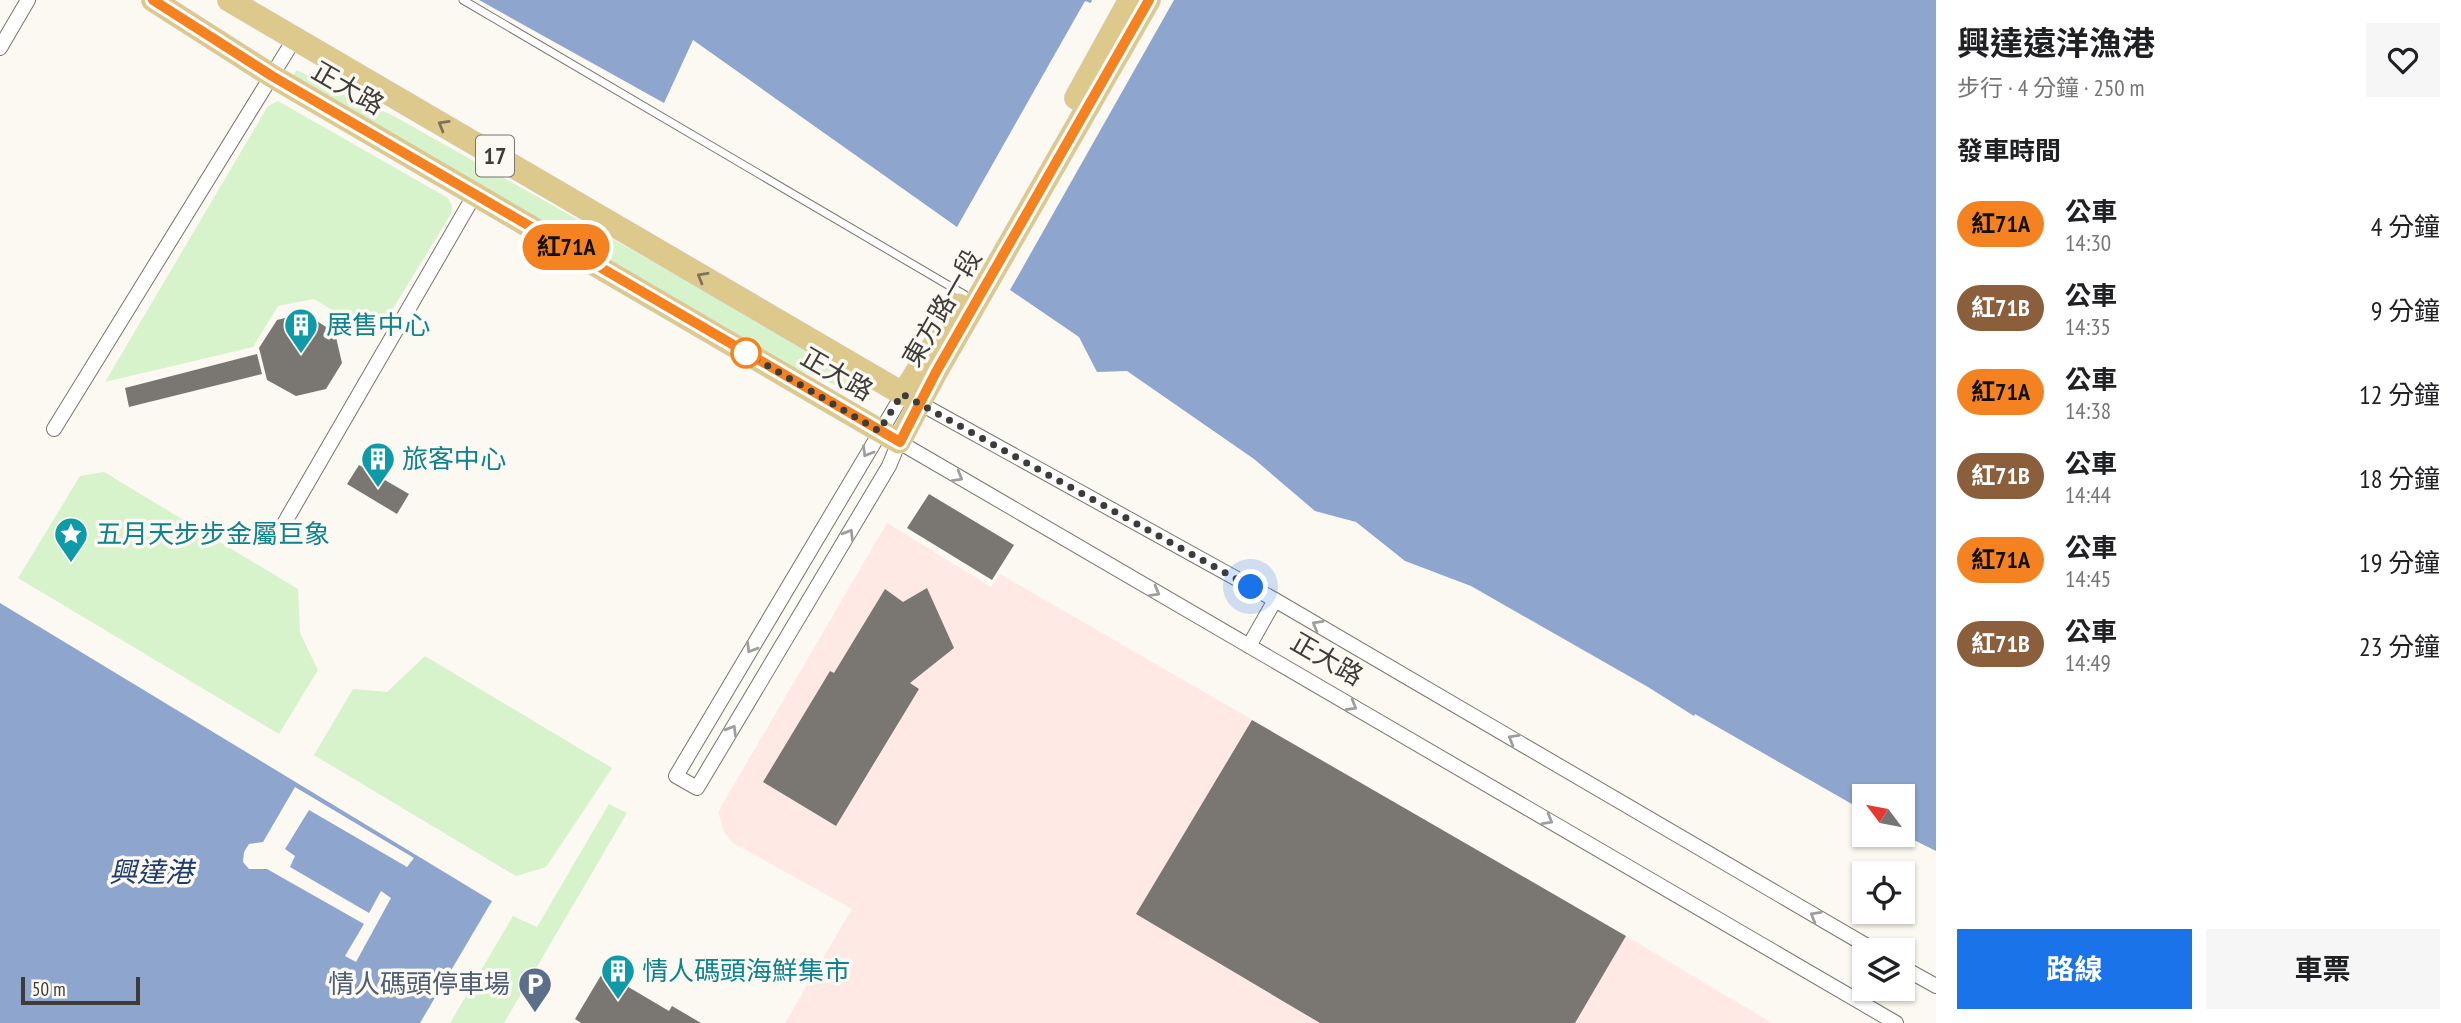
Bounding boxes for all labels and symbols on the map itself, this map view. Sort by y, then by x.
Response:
street label: 正大路 [306,54,390,121]
one-way arrow [437,120,450,133]
road number: 17 [476,136,514,176]
line badge: 紅71A [517,224,615,270]
street label: 東方路一段 [895,243,988,372]
one-way arrow [697,272,710,285]
building icon: 展售中心 [282,306,320,355]
place label: 展售中心 [326,308,430,341]
unlabelled marker [731,338,761,368]
street label: 正大路 [795,340,879,407]
building icon: 旅客中心 [359,440,397,489]
place label: 旅客中心 [402,442,506,475]
one-way arrow [862,445,875,458]
one-way arrow [951,469,964,482]
place icon: 五月天步步金屬巨象 [52,515,90,564]
place label: 五月天步步金屬巨象 [96,517,330,550]
one-way arrow [840,529,853,542]
your location [1233,569,1268,604]
one-way arrow [1147,583,1160,596]
one-way arrow [1311,620,1324,633]
street label: 正大路 [1285,625,1369,692]
one-way arrow [747,641,760,654]
one-way arrow [1344,698,1357,711]
one-way arrow [724,724,737,737]
one-way arrow [1508,735,1521,748]
north arrow [1852,784,1914,847]
one-way arrow [1541,812,1554,825]
water label: 興達港 [109,853,197,890]
one-way arrow [1810,911,1823,924]
building icon: 情人碼頭海鮮集市 [599,952,637,1001]
place label: 情人碼頭海鮮集市 [642,954,850,987]
parking icon: 情人碼頭停車場 [516,965,554,1014]
place label: 情人碼頭停車場 [328,967,510,1000]
scale bar [21,974,140,1006]

